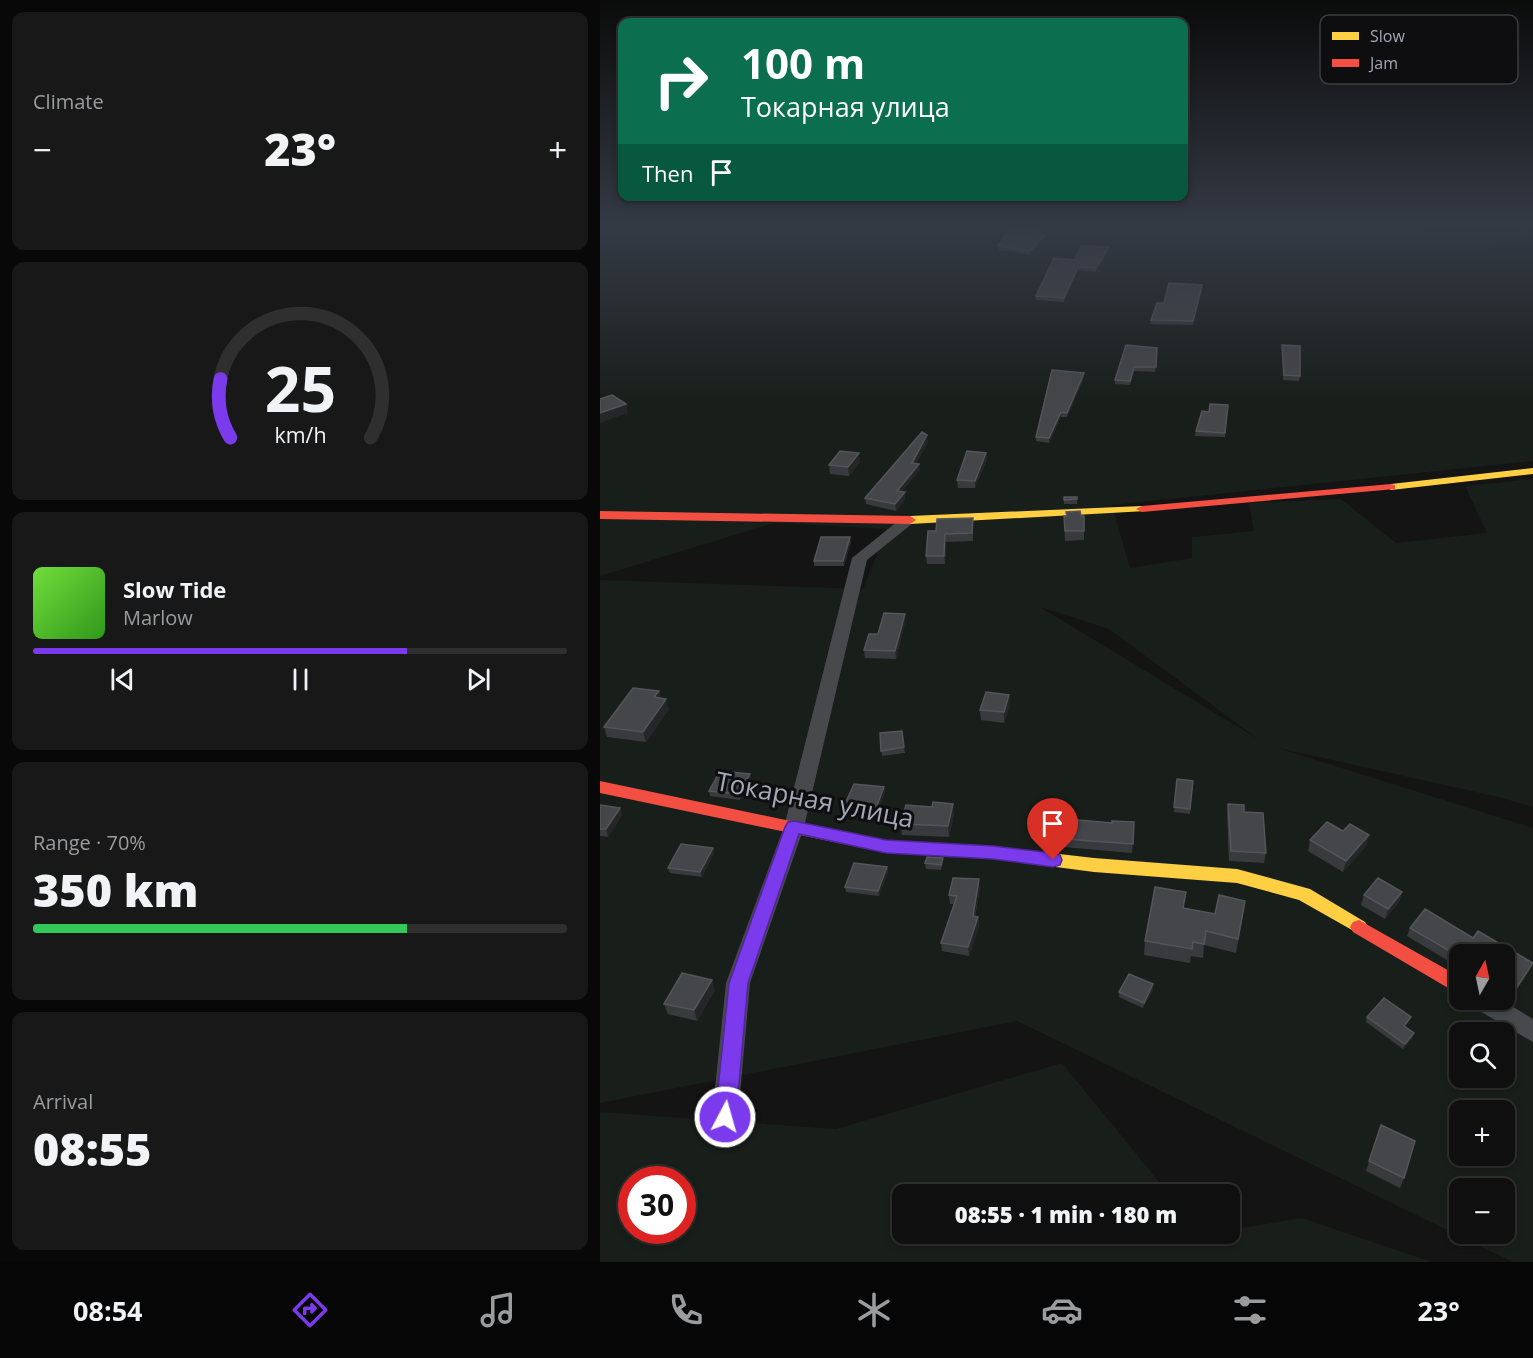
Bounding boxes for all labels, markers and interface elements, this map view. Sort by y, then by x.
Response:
legend [1320,15,1518,84]
text: Slow [1370,25,1405,47]
text: 100 m [741,34,865,91]
icon: right [642,42,720,120]
text: Jam [1368,52,1398,74]
text: Climate [33,88,104,115]
text: Токарная улица [741,88,950,125]
text: 23° [264,118,336,179]
text: − [33,127,52,172]
text: + [548,127,567,172]
icon: arrive [705,156,738,189]
text: Then [642,158,693,188]
text: 25 [264,345,336,430]
text: km/h [274,420,326,449]
text: Slow Tide [123,574,226,604]
text: Marlow [123,604,193,631]
icon: previous [106,663,139,696]
icon: pause [284,663,317,696]
icon: next [462,663,495,696]
street label: Токарная улица [713,762,917,836]
pin [1027,798,1078,860]
icon: arrive [1036,807,1069,840]
text: Range · 70% [33,829,146,856]
text: 350 km [33,859,198,920]
north arrow [1449,944,1515,1010]
map controls [1449,944,1515,1244]
button: search [1449,1022,1515,1088]
position arrow [693,1085,757,1149]
text: Arrival [33,1088,93,1115]
button: + [1449,1100,1515,1166]
text: 08:55 [33,1118,151,1179]
speed limit sign: 30 [618,1166,696,1244]
button: − [1449,1178,1515,1244]
text: 08:55 · 1 min · 180 m [955,1199,1177,1229]
icon: directions [289,1289,331,1331]
icon: music [477,1289,519,1331]
icon: phone [665,1289,707,1331]
icon: climate [853,1289,895,1331]
icon: car [1041,1289,1083,1331]
icon: filters [1229,1289,1271,1331]
text: 08:54 [73,1292,143,1329]
text: 23° [1417,1292,1460,1329]

